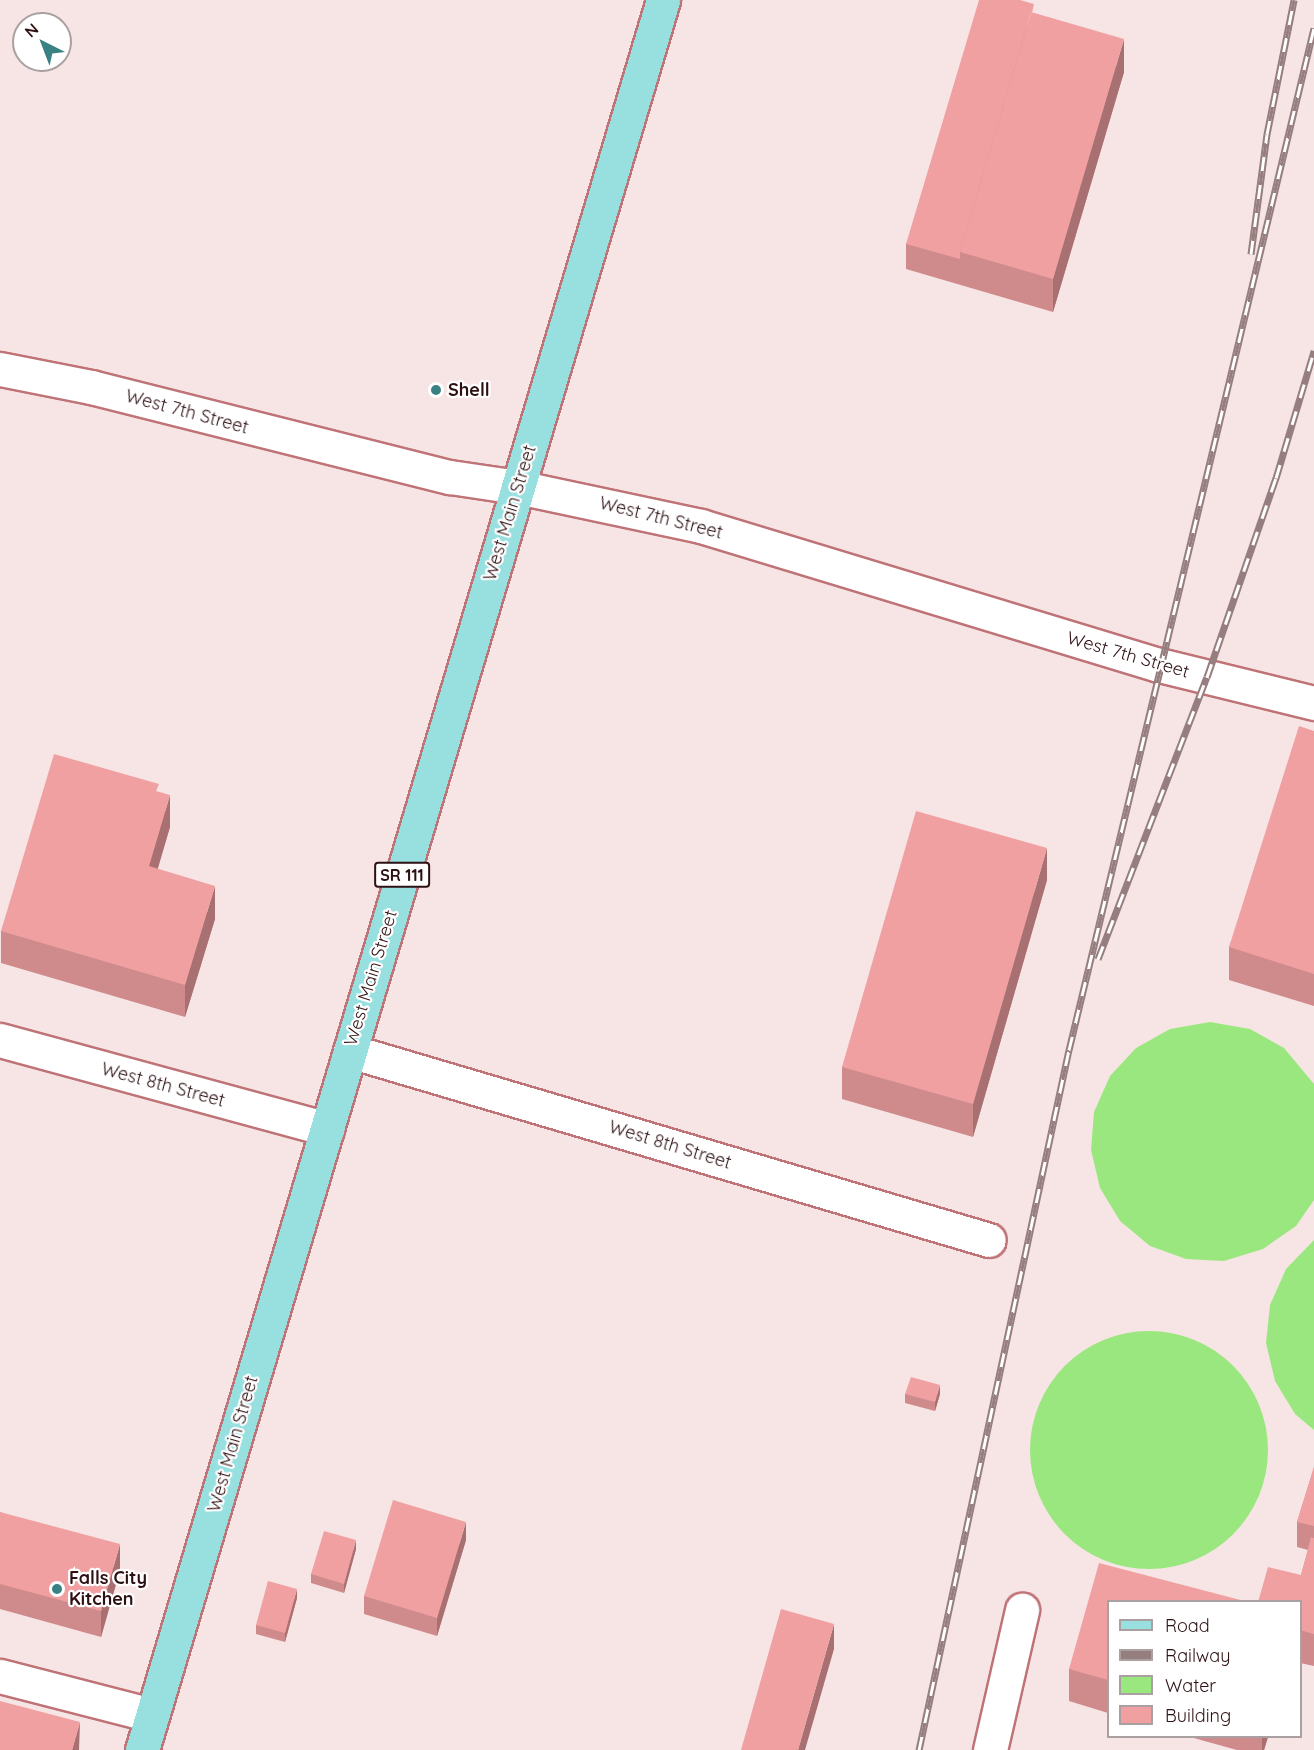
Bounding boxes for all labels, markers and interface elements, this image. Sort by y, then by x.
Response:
north arrow [12,12,72,72]
text: N [20,19,42,41]
place label: Shell [448,379,490,401]
marker: Shell [429,383,443,397]
street label: West 7th Street [123,385,251,439]
street label: West Main Street [479,442,541,584]
street label: West 7th Street [597,492,725,544]
street label: West 7th Street [1064,627,1192,683]
road number: SR 111 [374,862,430,888]
street label: West Main Street [340,907,402,1049]
street label: West 8th Street [99,1058,227,1112]
street label: West 8th Street [606,1116,734,1174]
street label: West Main Street [203,1373,263,1515]
place label: Falls City Kitchen [69,1568,147,1610]
marker: Falls City Kitchen [50,1582,64,1596]
legend [1107,1600,1302,1738]
text: Road [1165,1614,1210,1637]
text: Railway [1165,1644,1231,1667]
text: Water [1165,1674,1216,1697]
text: Building [1165,1704,1231,1727]

